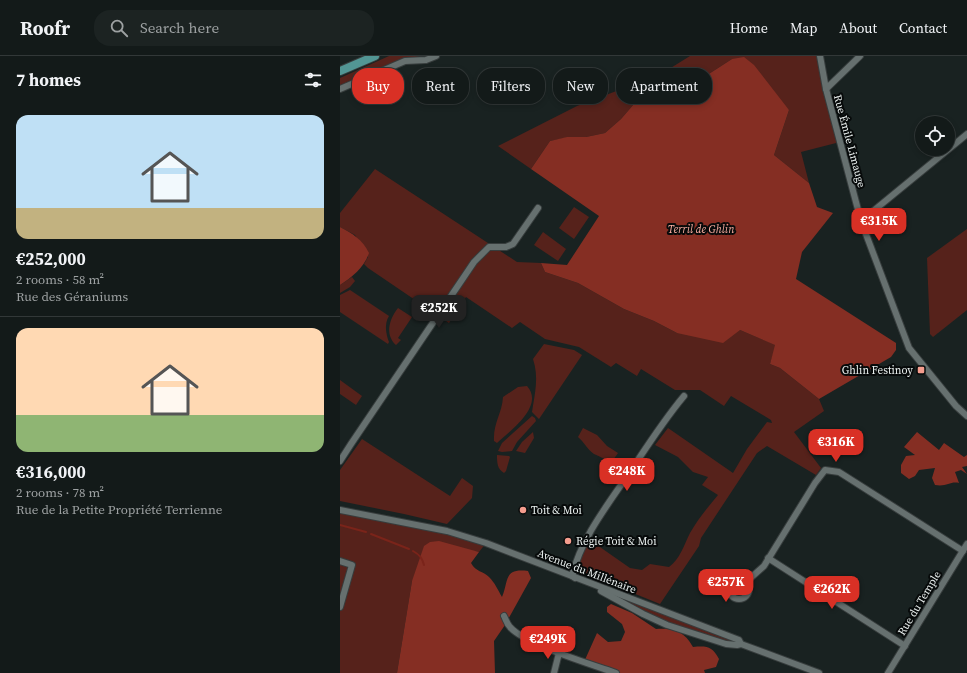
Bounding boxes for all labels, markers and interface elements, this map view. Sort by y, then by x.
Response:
search box [94,10,374,46]
text: Roofr [20,15,70,41]
icon: search [108,17,130,39]
text: Search here [140,17,219,38]
text: Home [730,18,768,38]
text: Map [790,18,817,38]
text: About [839,18,877,38]
text: Contact [899,18,947,38]
text: 7 homes [16,68,81,92]
chip: Buy [352,68,404,104]
chip: Rent [412,68,469,104]
chip: Filters [477,68,545,104]
chip: New [553,68,608,104]
chip: Apartment [616,68,712,104]
icon: filters [302,69,324,91]
street label: Rue Émile Limauge [830,93,869,190]
map controls [915,116,955,156]
button: locate [915,116,955,156]
icon: home [134,141,206,213]
pin: €315K [851,208,907,242]
text: €315K [860,212,898,229]
park label: Terril de Ghlin [668,222,735,237]
text: €252,000 [16,247,86,271]
text: 2 rooms · 58 m² [16,271,104,288]
text: Rue des Géraniums [16,288,128,305]
pin: €252K [411,295,467,329]
text: €252K [420,299,458,316]
icon: home [134,354,206,426]
place label: Ghlin Festinoy [842,363,913,378]
marker: Ghlin Festinoy [916,365,926,375]
pin: €316K [808,429,864,463]
text: €316K [817,433,855,450]
pin: €248K [599,458,655,492]
text: €316,000 [16,460,86,484]
text: €248K [608,462,646,479]
text: 2 rooms · 78 m² [16,484,104,501]
text: Rue de la Petite Propriété Terrienne [16,501,222,518]
place label: Toit & Moi [531,503,582,518]
marker: Toit & Moi [518,505,528,515]
place label: Régie Toit & Moi [576,534,656,549]
marker: Régie Toit & Moi [563,536,573,546]
street label: Avenue du Millénaire [535,546,639,597]
street label: Rue du Temple [894,568,945,638]
pin: €257K [698,569,754,603]
text: €257K [707,573,745,590]
pin: €262K [804,576,860,610]
text: €262K [813,580,851,597]
pin: €249K [520,626,576,660]
text: €249K [529,630,567,647]

